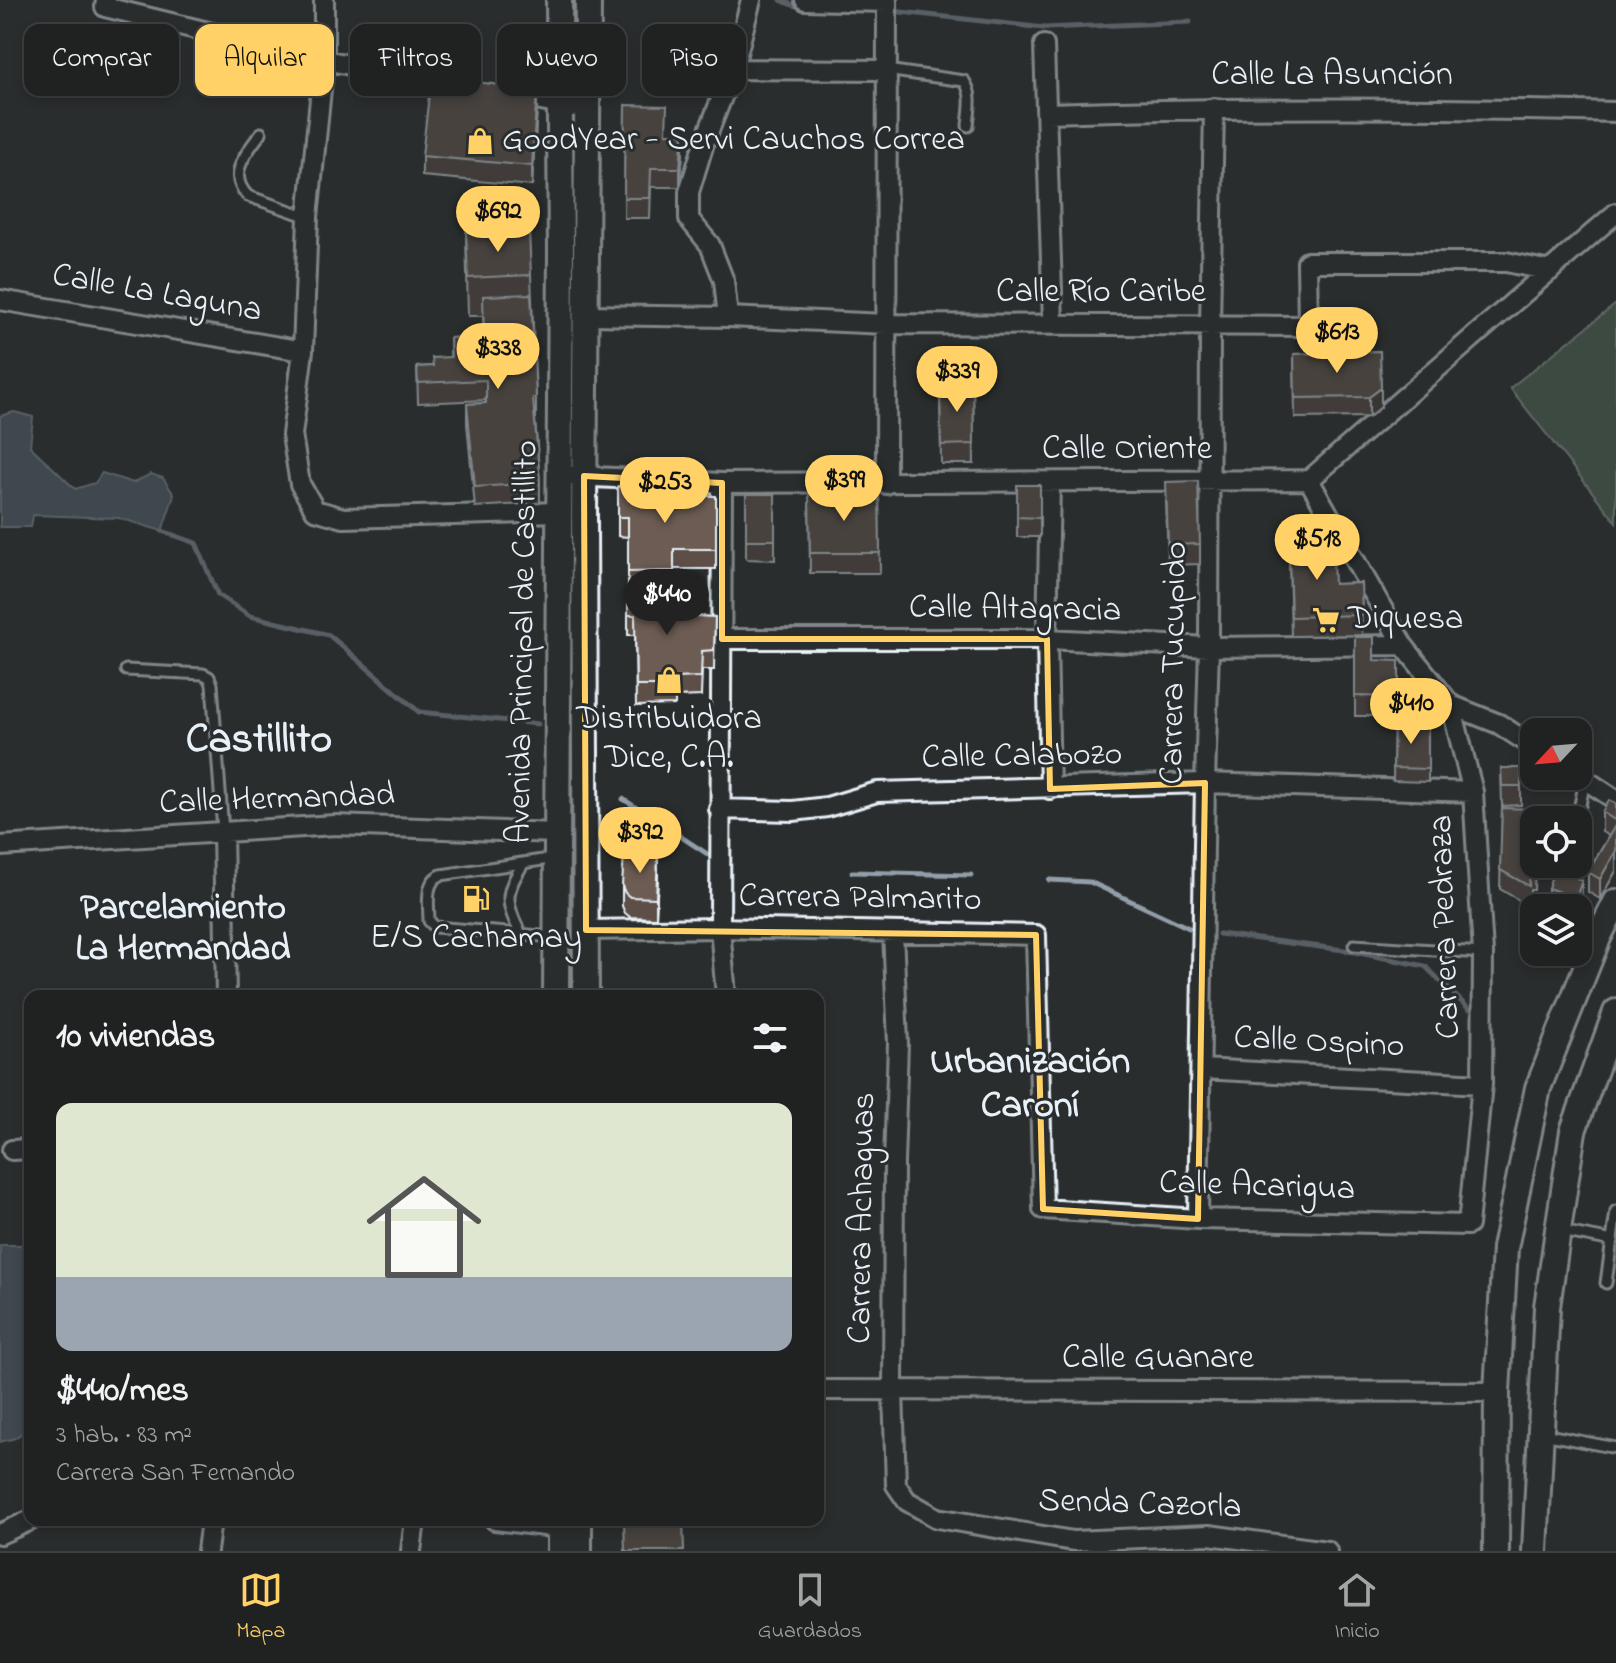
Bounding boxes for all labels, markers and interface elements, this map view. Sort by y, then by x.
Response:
chip: Comprar [24,24,179,96]
chip: Alquilar [195,24,334,96]
chip: Filtros [350,24,481,96]
chip: Nuevo [497,24,626,96]
chip: Piso [642,24,746,96]
street label: Calle La Asunción [1211,51,1453,101]
place label: GoodYear - Servi Cauchos Correa [502,116,965,166]
shop icon: GoodYear - Servi Cauchos Correa [465,126,495,156]
pin: $692 [451,186,545,254]
text: $692 [474,193,522,231]
street label: Calle La Laguna [48,251,266,337]
street label: Calle Río Caribe [996,268,1207,318]
pin: $613 [1290,307,1384,375]
text: $613 [1314,314,1360,352]
pin: $338 [451,323,545,391]
text: $338 [475,330,521,368]
pin: $339 [910,346,1004,414]
text: $339 [934,353,980,391]
street label: Calle Oriente [1042,425,1213,475]
street label: Avenida Principal de Castillito [495,440,553,844]
pin: $399 [797,455,891,523]
pin: $253 [618,457,712,525]
text: $399 [823,462,865,500]
text: $253 [638,464,692,502]
pin: $518 [1270,514,1364,582]
text: $518 [1293,521,1341,559]
street label: Carrera Tucupido [1148,541,1202,785]
pin: $440 [620,569,714,637]
text: $440 [643,576,691,614]
street label: Calle Altagracia [908,583,1122,637]
place label: Diquesa [1347,595,1463,645]
supermarket icon: Diquesa [1311,605,1341,635]
shop icon: Distribuidora Dice, C.A. [654,665,684,695]
pin: $410 [1364,678,1458,746]
text: $410 [1388,685,1434,723]
place label: Distribuidora Dice, C.A. [575,695,762,784]
district label: Castillito [186,710,332,771]
north arrow [1520,718,1592,790]
map controls [1520,718,1592,966]
street label: Calle Calabozo [921,730,1123,784]
street label: Calle Hermandad [158,771,396,829]
button: locate [1520,806,1592,878]
pin: $392 [593,807,687,875]
text: $392 [616,814,664,852]
street label: Carrera Pedraza [1417,814,1475,1040]
street label: Carrera Palmarito [738,872,982,926]
district label: Parcelamiento La Hermandad [76,883,291,977]
fuel station icon: E/S Cachamay [461,884,491,914]
button: layers [1520,894,1592,966]
place label: E/S Cachamay [370,914,582,964]
text: 10 viviendas [56,1013,215,1063]
street label: Calle Ospino [1232,1014,1406,1072]
icon: filters [748,1016,792,1060]
district label: Urbanización Caroní [930,1035,1130,1135]
street label: Carrera Achaguas [836,1092,890,1344]
icon: home [352,1155,496,1299]
street label: Calle Acarigua [1158,1159,1356,1215]
street label: Calle Guanare [1062,1334,1255,1384]
text: $440/mes [56,1367,189,1417]
text: 3 hab. · 83 m² [56,1417,192,1455]
text: Carrera San Fernando [56,1455,295,1493]
street label: Senda Cazorla [1038,1476,1242,1534]
tab: Mapa [236,1568,285,1648]
tab: Guardados [758,1568,862,1648]
tab: Inicio [1335,1568,1380,1648]

